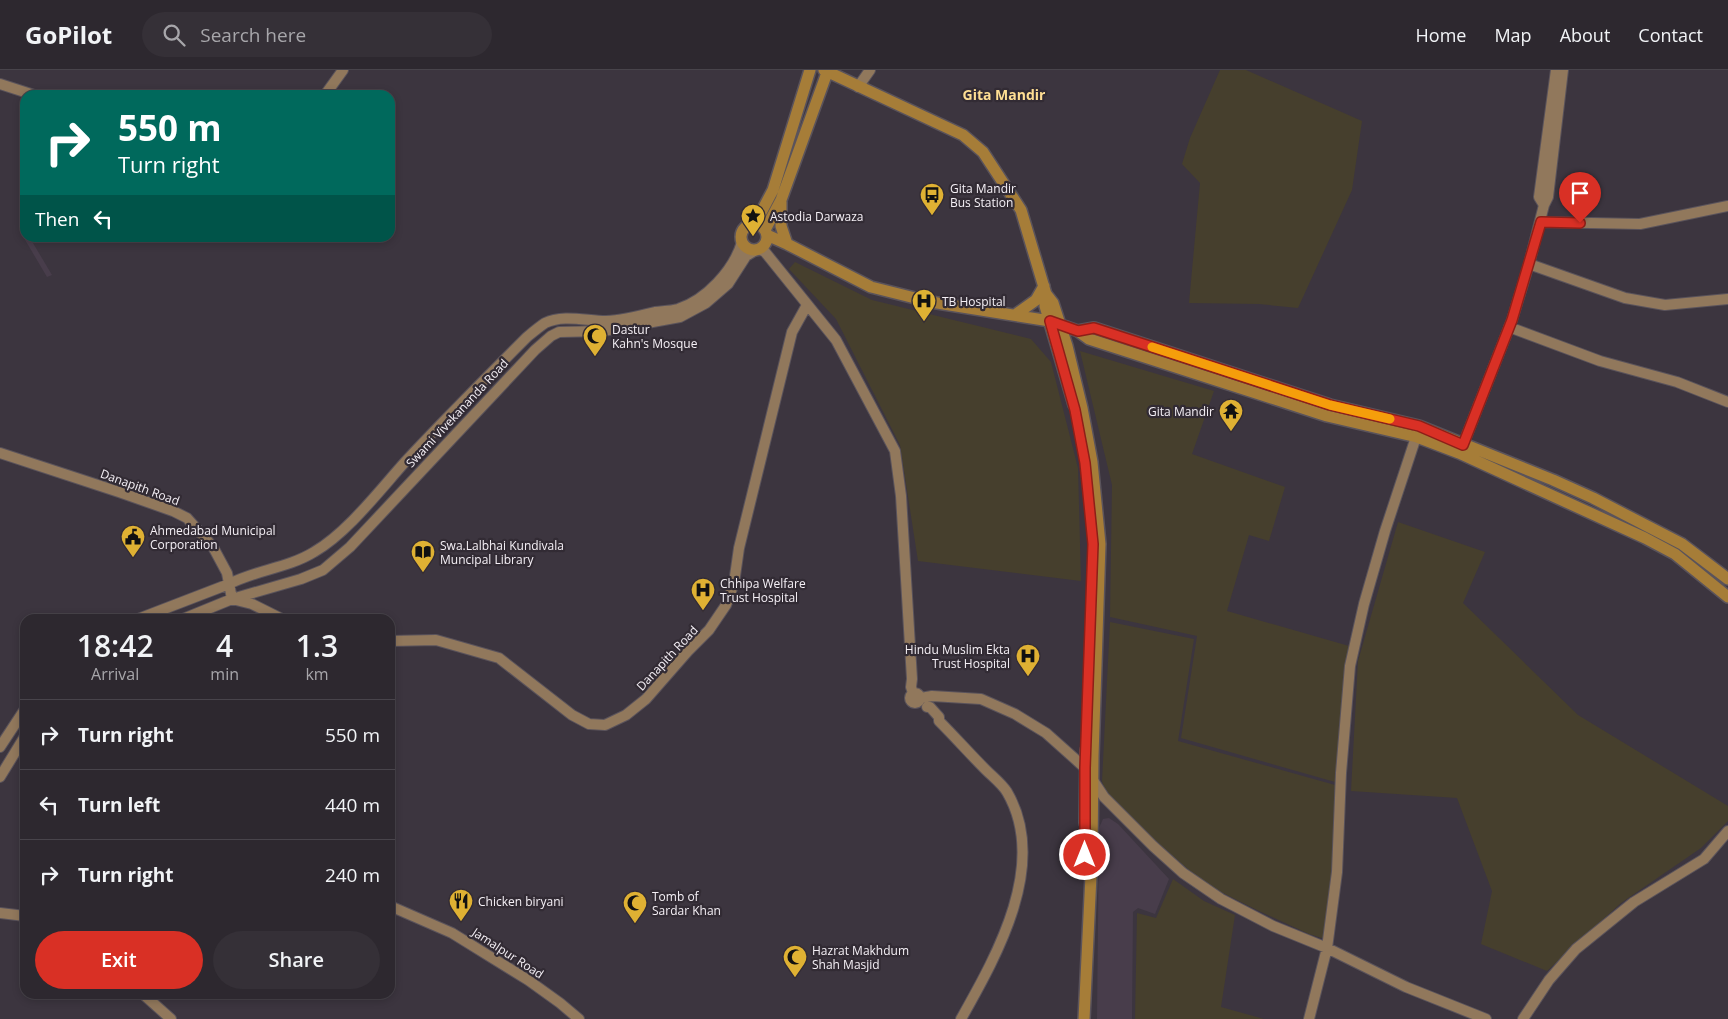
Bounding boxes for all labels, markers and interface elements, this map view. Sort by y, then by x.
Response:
search box [142,12,492,57]
text: GoPilot [25,18,112,51]
icon: search [160,21,188,49]
text: Search here [200,22,306,48]
text: Home [1416,23,1466,47]
text: Map [1494,23,1532,47]
text: About [1560,23,1610,47]
text: Contact [1638,23,1703,47]
district label: Gita Mandir [963,85,1046,104]
text: 550 m [118,104,222,151]
icon: right [35,110,100,175]
text: Turn right [118,149,220,179]
pin [1559,172,1601,223]
icon: arrive [1566,179,1594,207]
place label: Gita Mandir Bus Station [950,180,1016,211]
bus stop icon: Gita Mandir Bus Station [919,182,945,216]
place icon: Astodia Darwaza [740,203,766,237]
icon: left [89,205,117,233]
text: Then [35,206,79,232]
place label: Astodia Darwaza [770,208,864,225]
hospital icon: TB Hospital [911,288,937,322]
place label: TB Hospital [942,293,1006,310]
place label: Dastur Kahn's Mosque [612,321,698,352]
mosque icon: Dastur Kahn's Mosque [582,323,608,357]
street label: Swami Vivekananda Road [402,355,512,471]
temple icon: Gita Mandir [1218,398,1244,432]
place label: Gita Mandir [1148,403,1214,420]
street label: Danapith Road [98,465,182,509]
place label: Ahmedabad Municipal Corporation [150,522,276,553]
public building icon: Ahmedabad Municipal Corporation [120,524,146,558]
place label: Swa.Lalbhai Kundivala Muncipal Library [440,537,564,568]
library icon: Swa.Lalbhai Kundivala Muncipal Library [410,539,436,573]
place label: Chhipa Welfare Trust Hospital [720,575,806,606]
hospital icon: Chhipa Welfare Trust Hospital [690,577,716,611]
street label: Danapith Road [632,622,702,694]
text: 18:42 [77,625,154,666]
text: 4 [216,625,233,666]
text: 1.3 [296,625,338,666]
place label: Hindu Muslim Ekta Trust Hospital [905,641,1010,672]
hospital icon: Hindu Muslim Ekta Trust Hospital [1015,643,1041,677]
text: Arrival [91,663,139,685]
text: min [210,663,239,685]
text: km [305,663,329,685]
icon: right [35,721,63,749]
text: Turn right [78,722,173,748]
text: 550 m [325,722,380,748]
icon: left [35,791,63,819]
text: Turn left [78,792,160,818]
text: 440 m [325,792,380,818]
position arrow [1058,828,1110,880]
icon: right [35,861,63,889]
text: Turn right [78,862,173,888]
text: 240 m [325,862,380,888]
restaurant icon: Chicken biryani [448,888,474,922]
place label: Tomb of Sardar Khan [652,888,721,919]
mosque icon: Tomb of Sardar Khan [622,890,648,924]
place label: Chicken biryani [478,893,564,910]
street label: Jamalpur Road [468,923,547,982]
button: Exit [35,931,203,989]
button: Share [213,931,380,989]
place label: Hazrat Makhdum Shah Masjid [812,942,909,973]
mosque icon: Hazrat Makhdum Shah Masjid [782,944,808,978]

